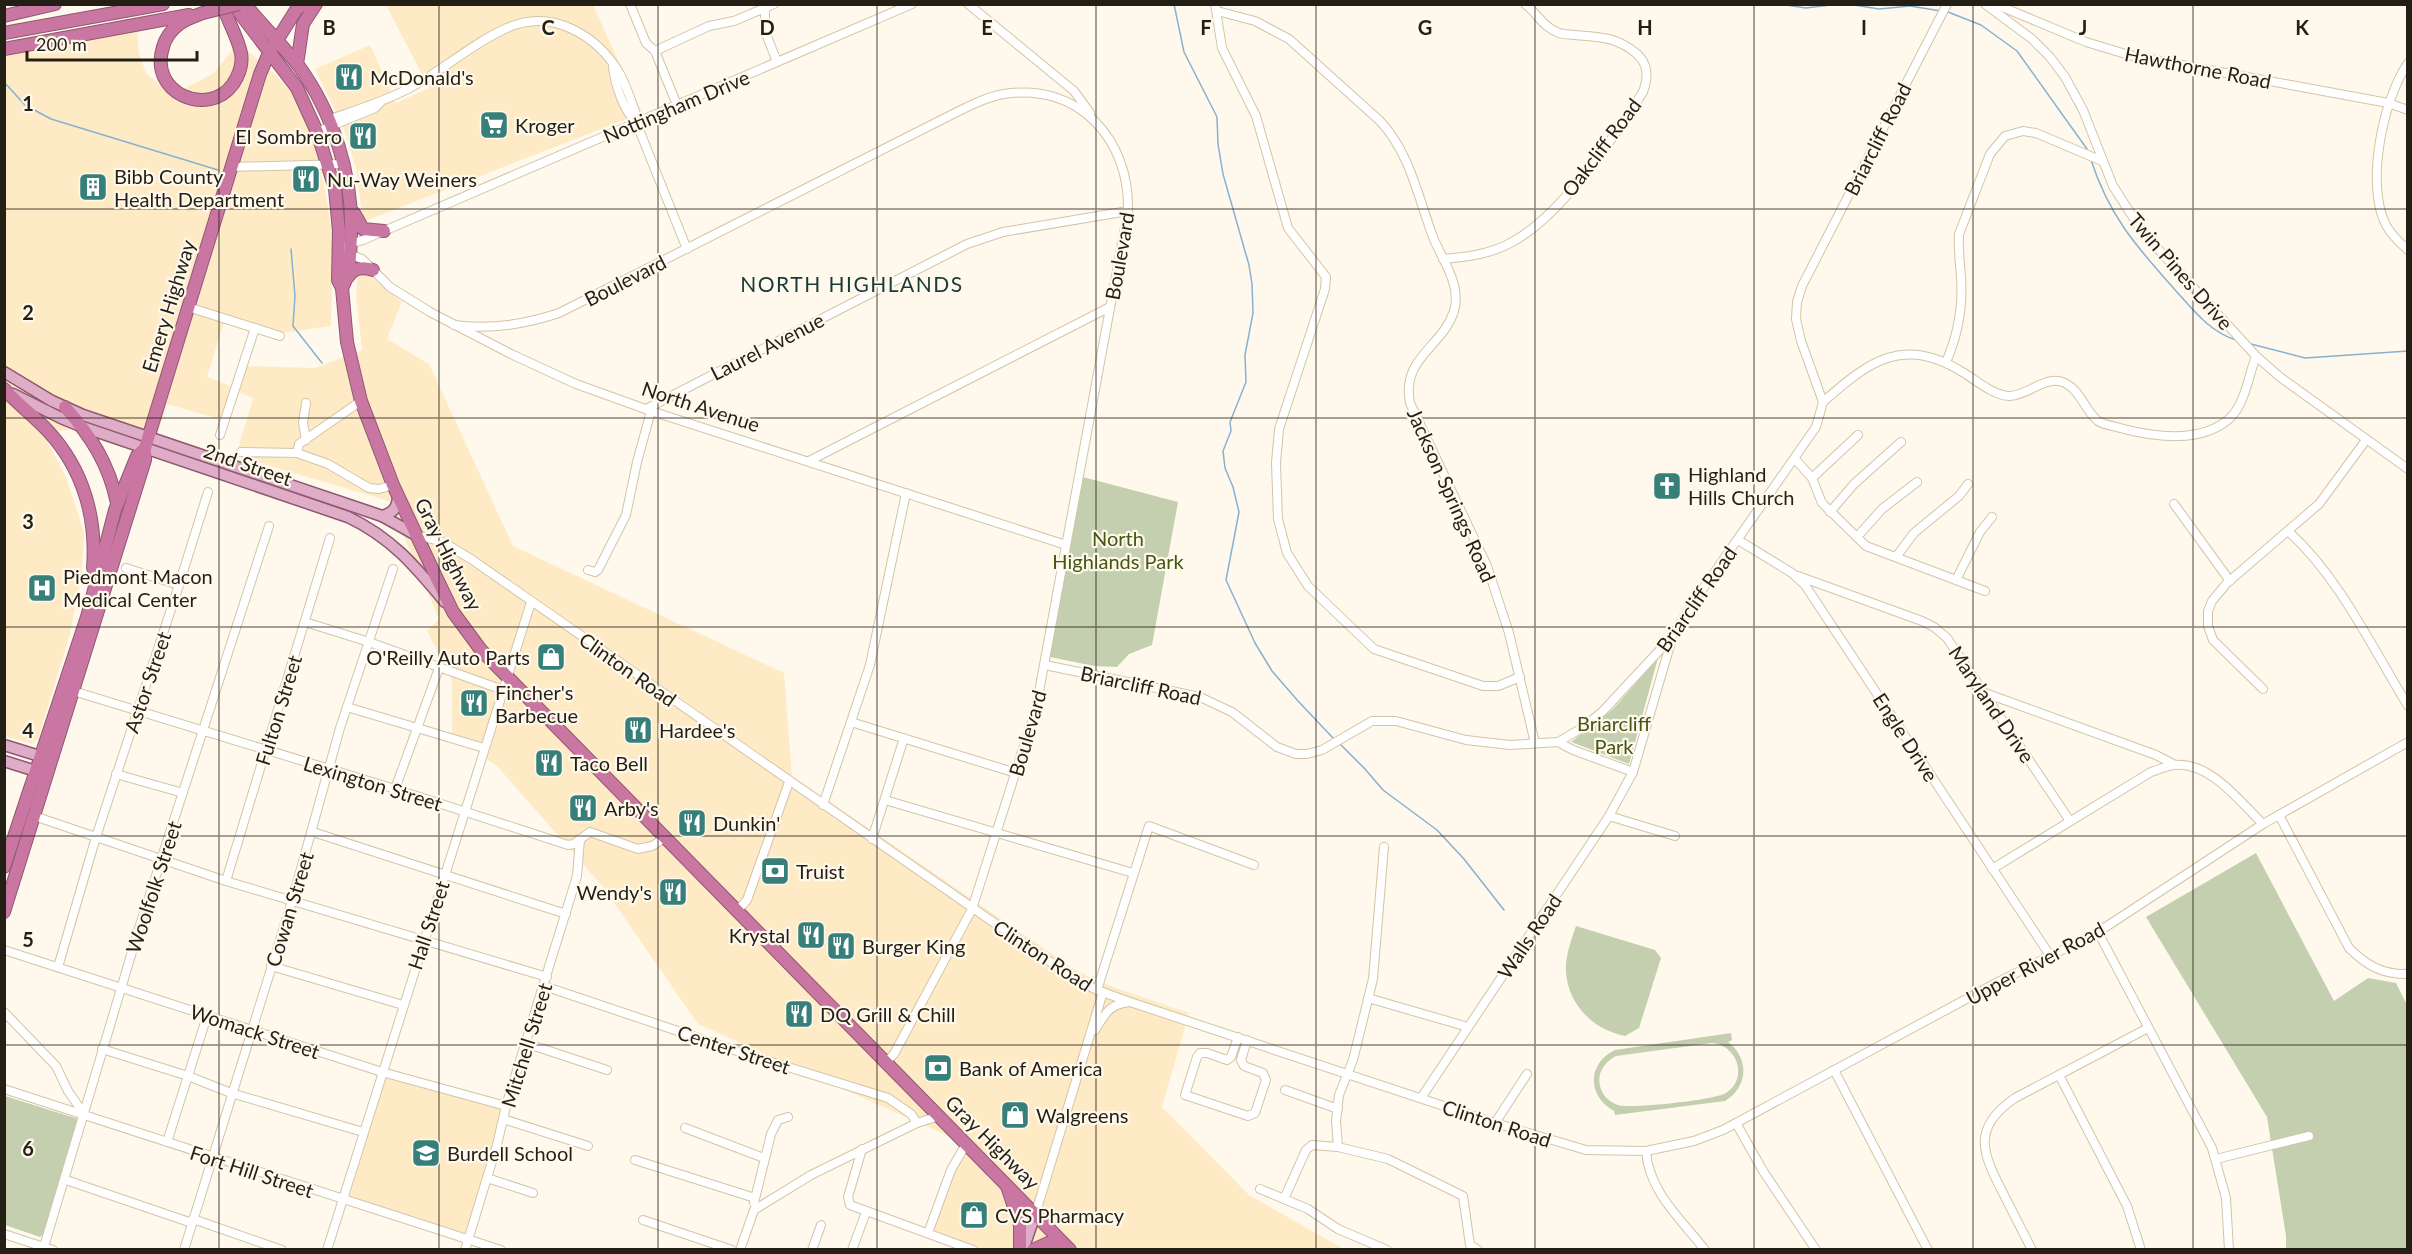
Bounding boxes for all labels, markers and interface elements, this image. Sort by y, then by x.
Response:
text: B [322,15,336,39]
text: C [541,15,555,39]
text: D [759,15,775,39]
text: E [981,15,993,39]
text: F [1200,15,1212,39]
text: G [1418,15,1432,39]
text: H [1637,15,1653,39]
text: I [1861,15,1867,39]
text: J [2079,15,2087,39]
text: K [2295,15,2309,39]
scale bar [27,24,196,62]
text: 200 m [36,33,87,55]
street label: Hawthorne Road [2123,41,2273,93]
restaurant icon: McDonald's [333,61,365,93]
street label: Nottingham Drive [599,64,753,148]
place label: McDonald's [370,65,474,89]
street label: Briarcliff Road [1838,79,1916,199]
text: 1 [22,91,34,115]
street label: Oakcliff Road [1556,93,1646,201]
supermarket icon: Kroger [478,109,510,141]
place label: Kroger [515,113,575,137]
restaurant icon: El Sombrero [347,120,379,152]
place label: El Sombrero [235,124,342,148]
restaurant icon: Nu-Way Weiners [290,163,322,195]
place label: Bibb County Health Department [114,164,284,211]
place label: Nu-Way Weiners [327,167,477,191]
building icon: Bibb County Health Department [77,171,109,203]
street label: Twin Pines Drive [2124,208,2238,334]
street label: Boulevard [1100,210,1138,302]
street label: Emery Highway [136,236,200,375]
street label: Boulevard [580,249,670,311]
district label: NORTH HIGHLANDS [740,271,964,296]
text: 2 [22,300,34,324]
street label: Laurel Avenue [706,307,828,385]
street label: North Avenue [639,376,763,436]
street label: Jackson Springs Road [1403,404,1501,586]
street label: 2nd Street [201,438,295,490]
place label: Highland Hills Church [1688,462,1794,509]
church icon: Highland Hills Church [1651,470,1683,502]
street label: Gray Highway [410,494,488,615]
text: 3 [22,509,34,533]
park label: North Highlands Park [1052,526,1185,573]
street label: Briarcliff Road [1651,542,1741,656]
place label: Piedmont Macon Medical Center [63,564,213,611]
hospital icon: Piedmont Macon Medical Center [26,572,58,604]
street label: Clinton Road [575,627,681,711]
street label: Astor Street [119,628,175,736]
shop icon: O'Reilly Auto Parts [535,641,567,673]
street label: Maryland Drive [1944,641,2040,767]
place label: O'Reilly Auto Parts [366,645,530,669]
street label: Fulton Street [250,652,306,768]
street label: Briarcliff Road [1078,660,1204,710]
place label: Fincher's Barbecue [495,680,578,727]
restaurant icon: Fincher's Barbecue [458,687,490,719]
street label: Boulevard [1003,687,1051,779]
street label: Engle Drive [1868,688,1944,786]
park label: Briarcliff Park [1577,711,1652,758]
restaurant icon: Hardee's [622,714,654,746]
text: 4 [22,718,34,742]
place label: Hardee's [659,718,735,742]
restaurant icon: Taco Bell [533,747,565,779]
street label: Lexington Street [301,751,445,815]
place label: Taco Bell [570,751,648,775]
restaurant icon: Arby's [567,792,599,824]
place label: Arby's [604,796,659,820]
restaurant icon: Dunkin' [676,807,708,839]
place label: Dunkin' [713,811,780,835]
street label: Woolfolk Street [120,818,186,956]
street label: Cowan Street [260,849,318,969]
bank icon: Truist [759,855,791,887]
place label: Truist [796,859,845,883]
restaurant icon: Wendy's [657,876,689,908]
street label: Hall Street [402,877,454,973]
place label: Wendy's [577,880,652,904]
street label: Walls Road [1492,889,1566,983]
street label: Clinton Road [989,914,1097,996]
street label: Upper River Road [1962,916,2108,1010]
restaurant icon: Krystal [795,919,827,951]
place label: Krystal [729,923,790,947]
text: 5 [22,927,34,951]
restaurant icon: Burger King [825,930,857,962]
place label: Burger King [862,934,965,958]
street label: Mitchell Street [496,980,556,1110]
restaurant icon: DQ Grill & Chill [783,998,815,1030]
street label: Womack Street [187,999,323,1063]
place label: DQ Grill & Chill [820,1002,956,1026]
street label: Center Street [675,1020,793,1078]
bank icon: Bank of America [922,1052,954,1084]
place label: Bank of America [959,1056,1102,1080]
street label: Gray Highway [941,1090,1046,1195]
street label: Clinton Road [1440,1094,1554,1152]
shop icon: Walgreens [999,1099,1031,1131]
place label: Walgreens [1036,1103,1128,1127]
text: 6 [22,1136,34,1160]
school or university icon: Burdell School [410,1137,442,1169]
street label: Fort Hill Street [187,1140,317,1202]
place label: Burdell School [447,1141,573,1165]
shop icon: CVS Pharmacy [958,1199,990,1231]
place label: CVS Pharmacy [995,1203,1125,1227]

